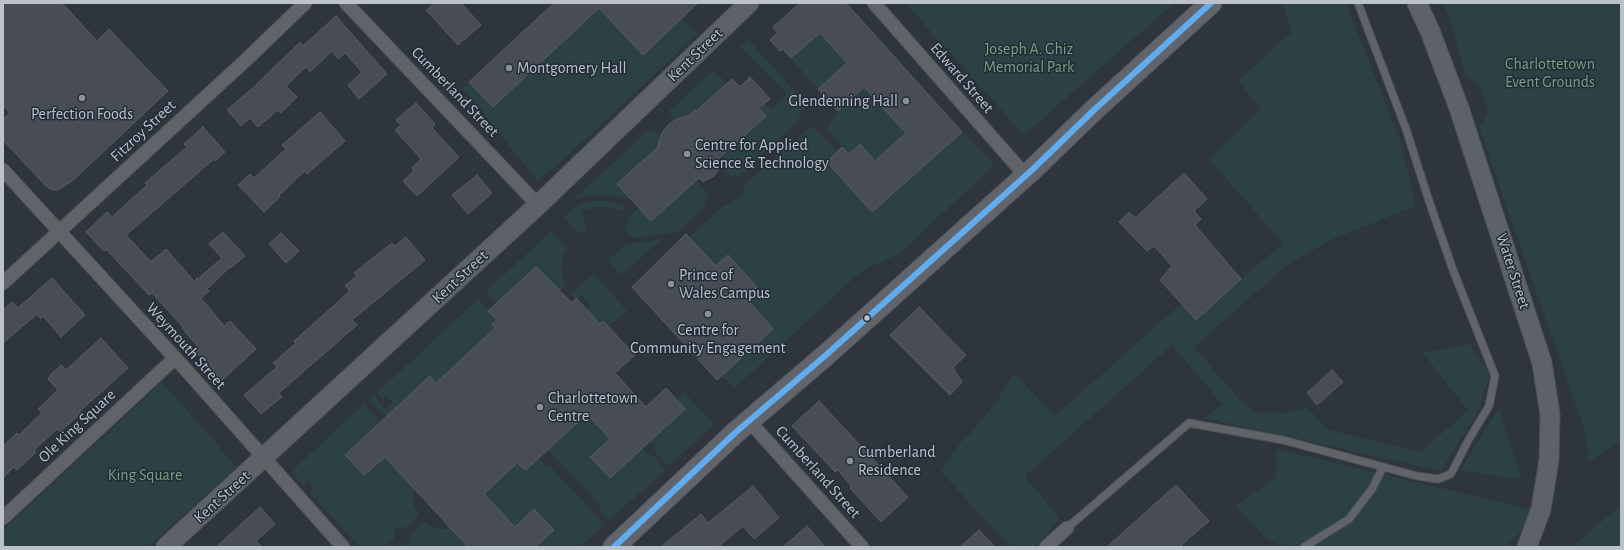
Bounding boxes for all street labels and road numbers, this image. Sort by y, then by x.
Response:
street label: Kent Street [663,24,727,86]
street label: Edward Street [926,39,998,117]
street label: Cumberland Street [407,43,503,141]
street label: Fitzroy Street [106,96,180,166]
street label: Water Street [1492,231,1534,311]
street label: Kent Street [428,246,492,308]
street label: Weymouth Street [142,299,230,393]
street label: Ole King Square [34,385,120,467]
street label: Cumberland Street [771,422,865,522]
street label: Kent Street [190,467,254,527]

